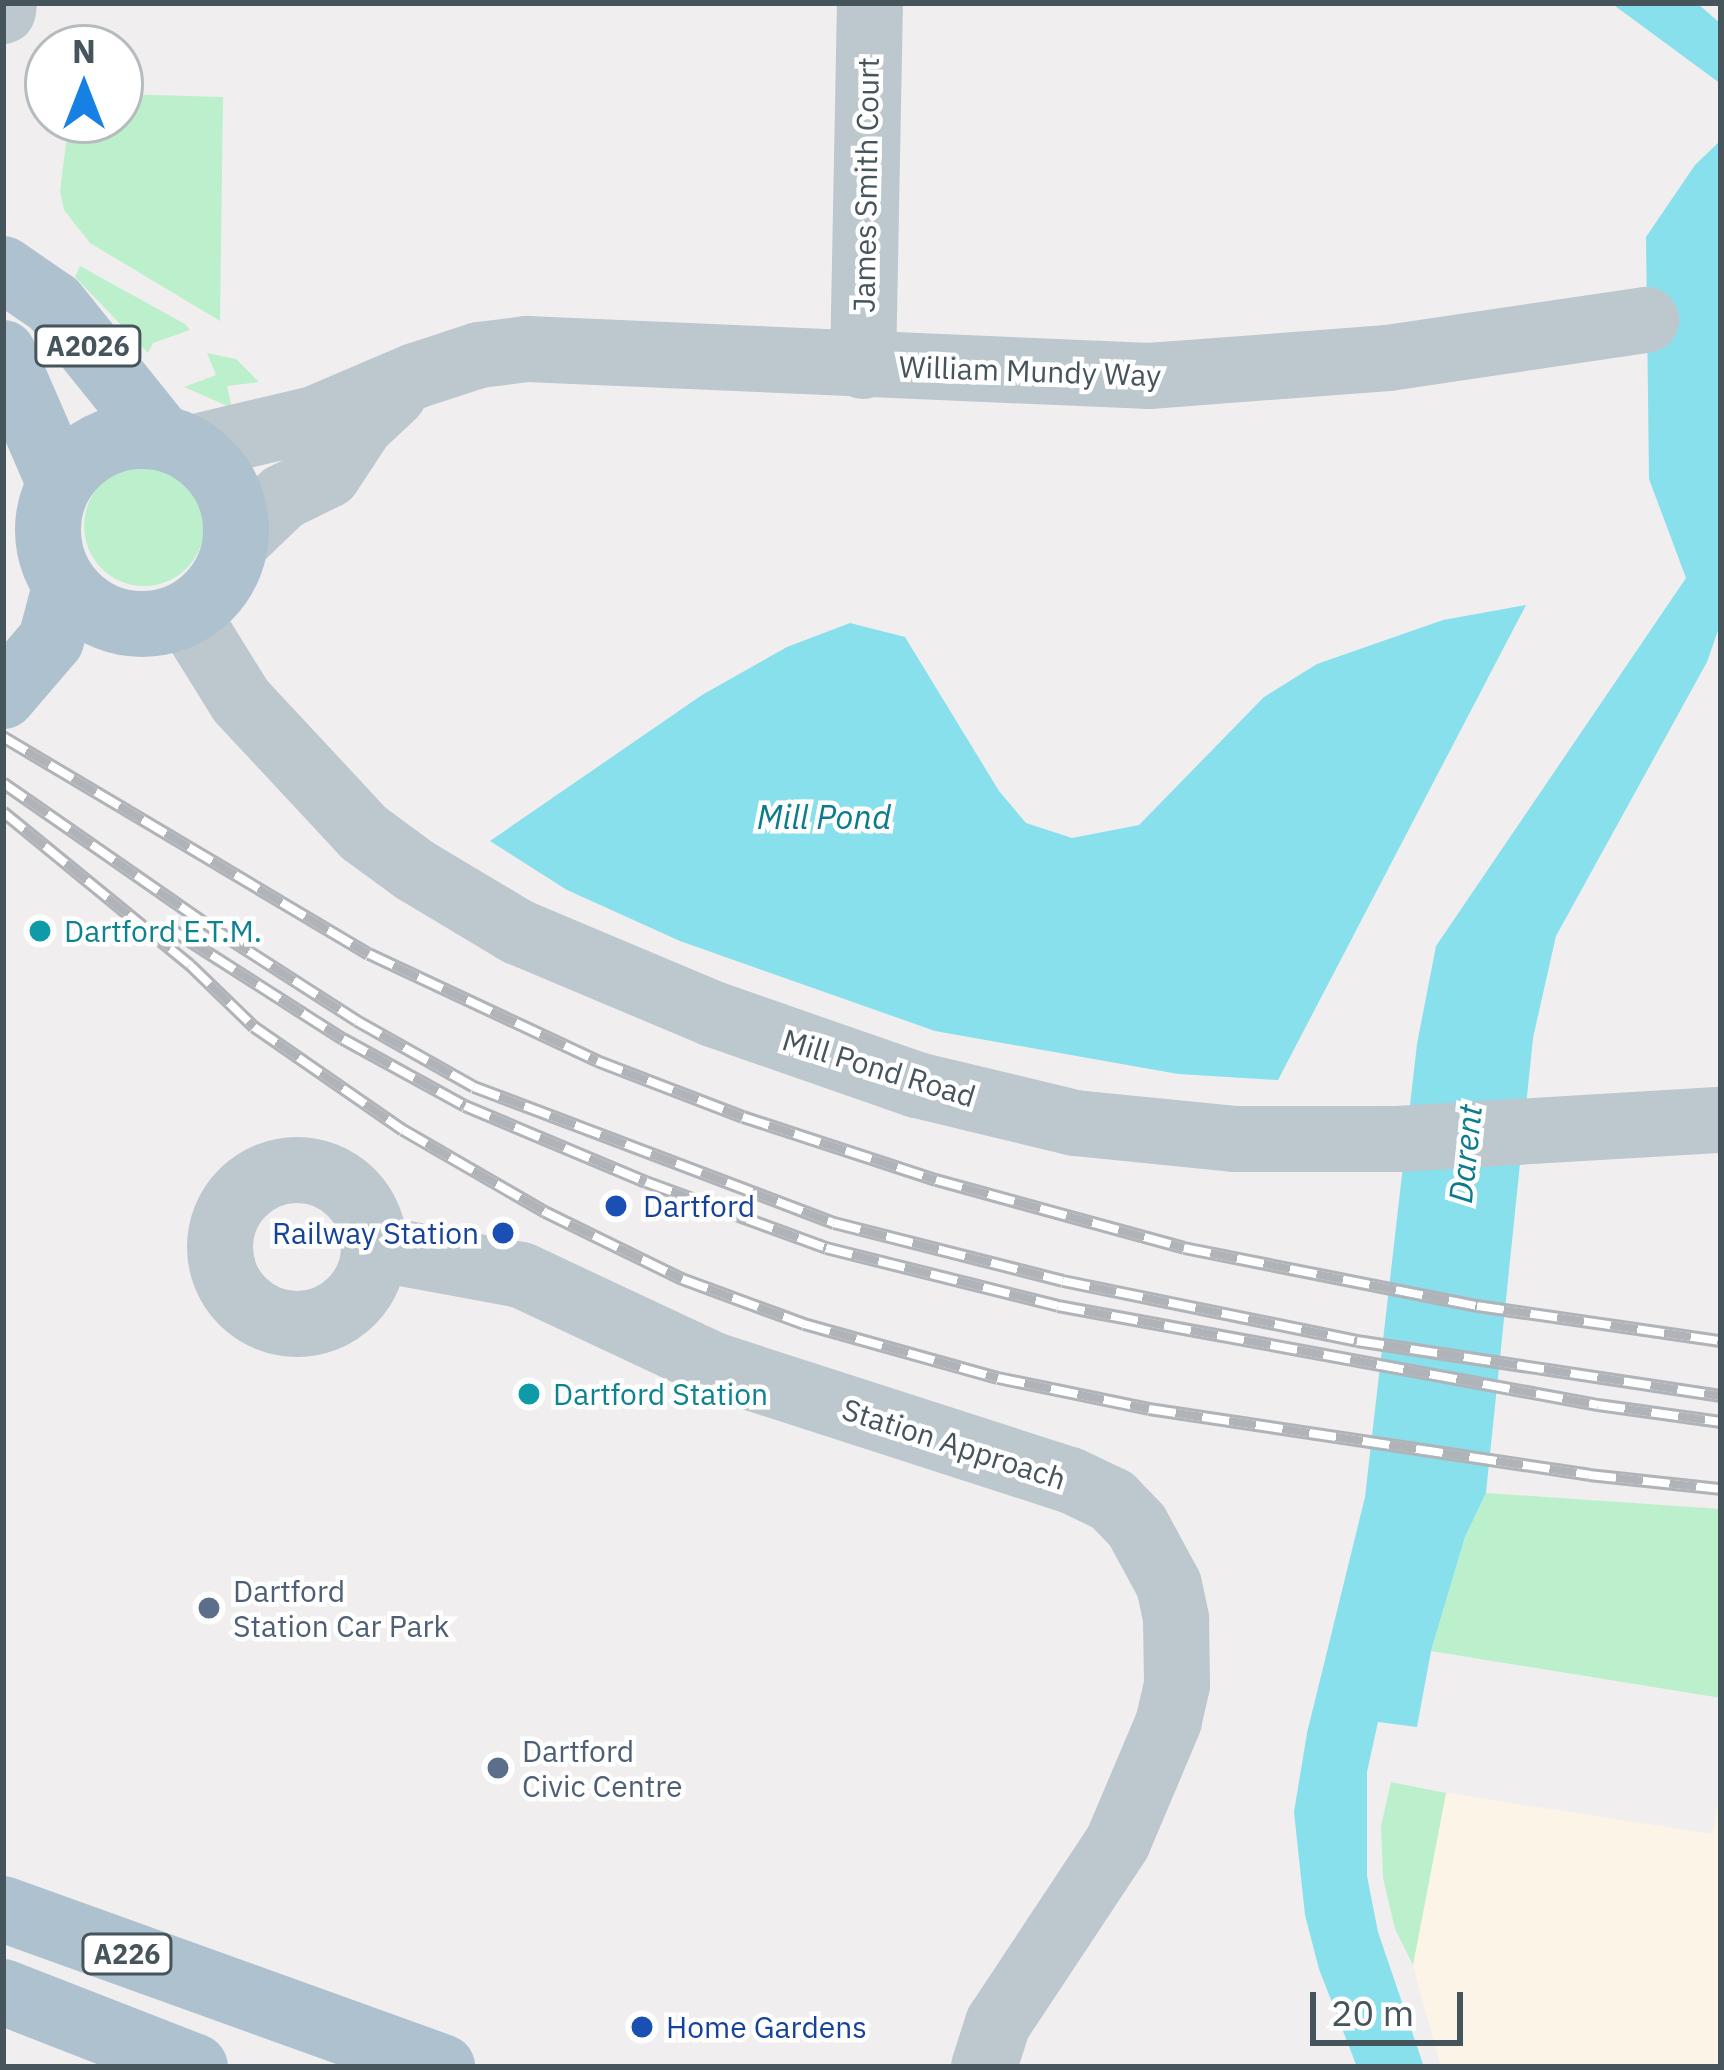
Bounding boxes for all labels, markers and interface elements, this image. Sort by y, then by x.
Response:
north arrow [24,24,144,144]
text: N [72,29,96,72]
street label: James Smith Court [846,57,886,313]
road number: A2026 [34,325,142,367]
street label: William Mundy Way [898,348,1162,394]
water label: Mill Pond [757,797,891,837]
place label: Dartford E.T.M. [64,913,262,949]
marker: Dartford E.T.M. [27,918,53,944]
street label: Mill Pond Road [778,1022,980,1114]
water label: Darent [1440,1103,1490,1205]
place label: Dartford [643,1188,755,1224]
marker: Dartford [600,1190,632,1222]
place label: Railway Station [272,1215,479,1251]
marker: Railway Station [490,1220,516,1246]
place label: Dartford Station [553,1376,768,1412]
marker: Dartford Station [516,1381,542,1407]
street label: Station Approach [838,1391,1070,1497]
place label: Dartford Station Car Park [233,1573,449,1644]
marker: Dartford Station Car Park [196,1595,222,1621]
place label: Dartford Civic Centre [522,1733,683,1804]
marker: Dartford Civic Centre [485,1755,511,1781]
road number: A226 [79,1933,175,1975]
scale bar [1316,1968,1469,2042]
text: 20 m [1331,1989,1414,2036]
place label: Home Gardens [666,2009,867,2045]
marker: Home Gardens [629,2014,655,2040]

